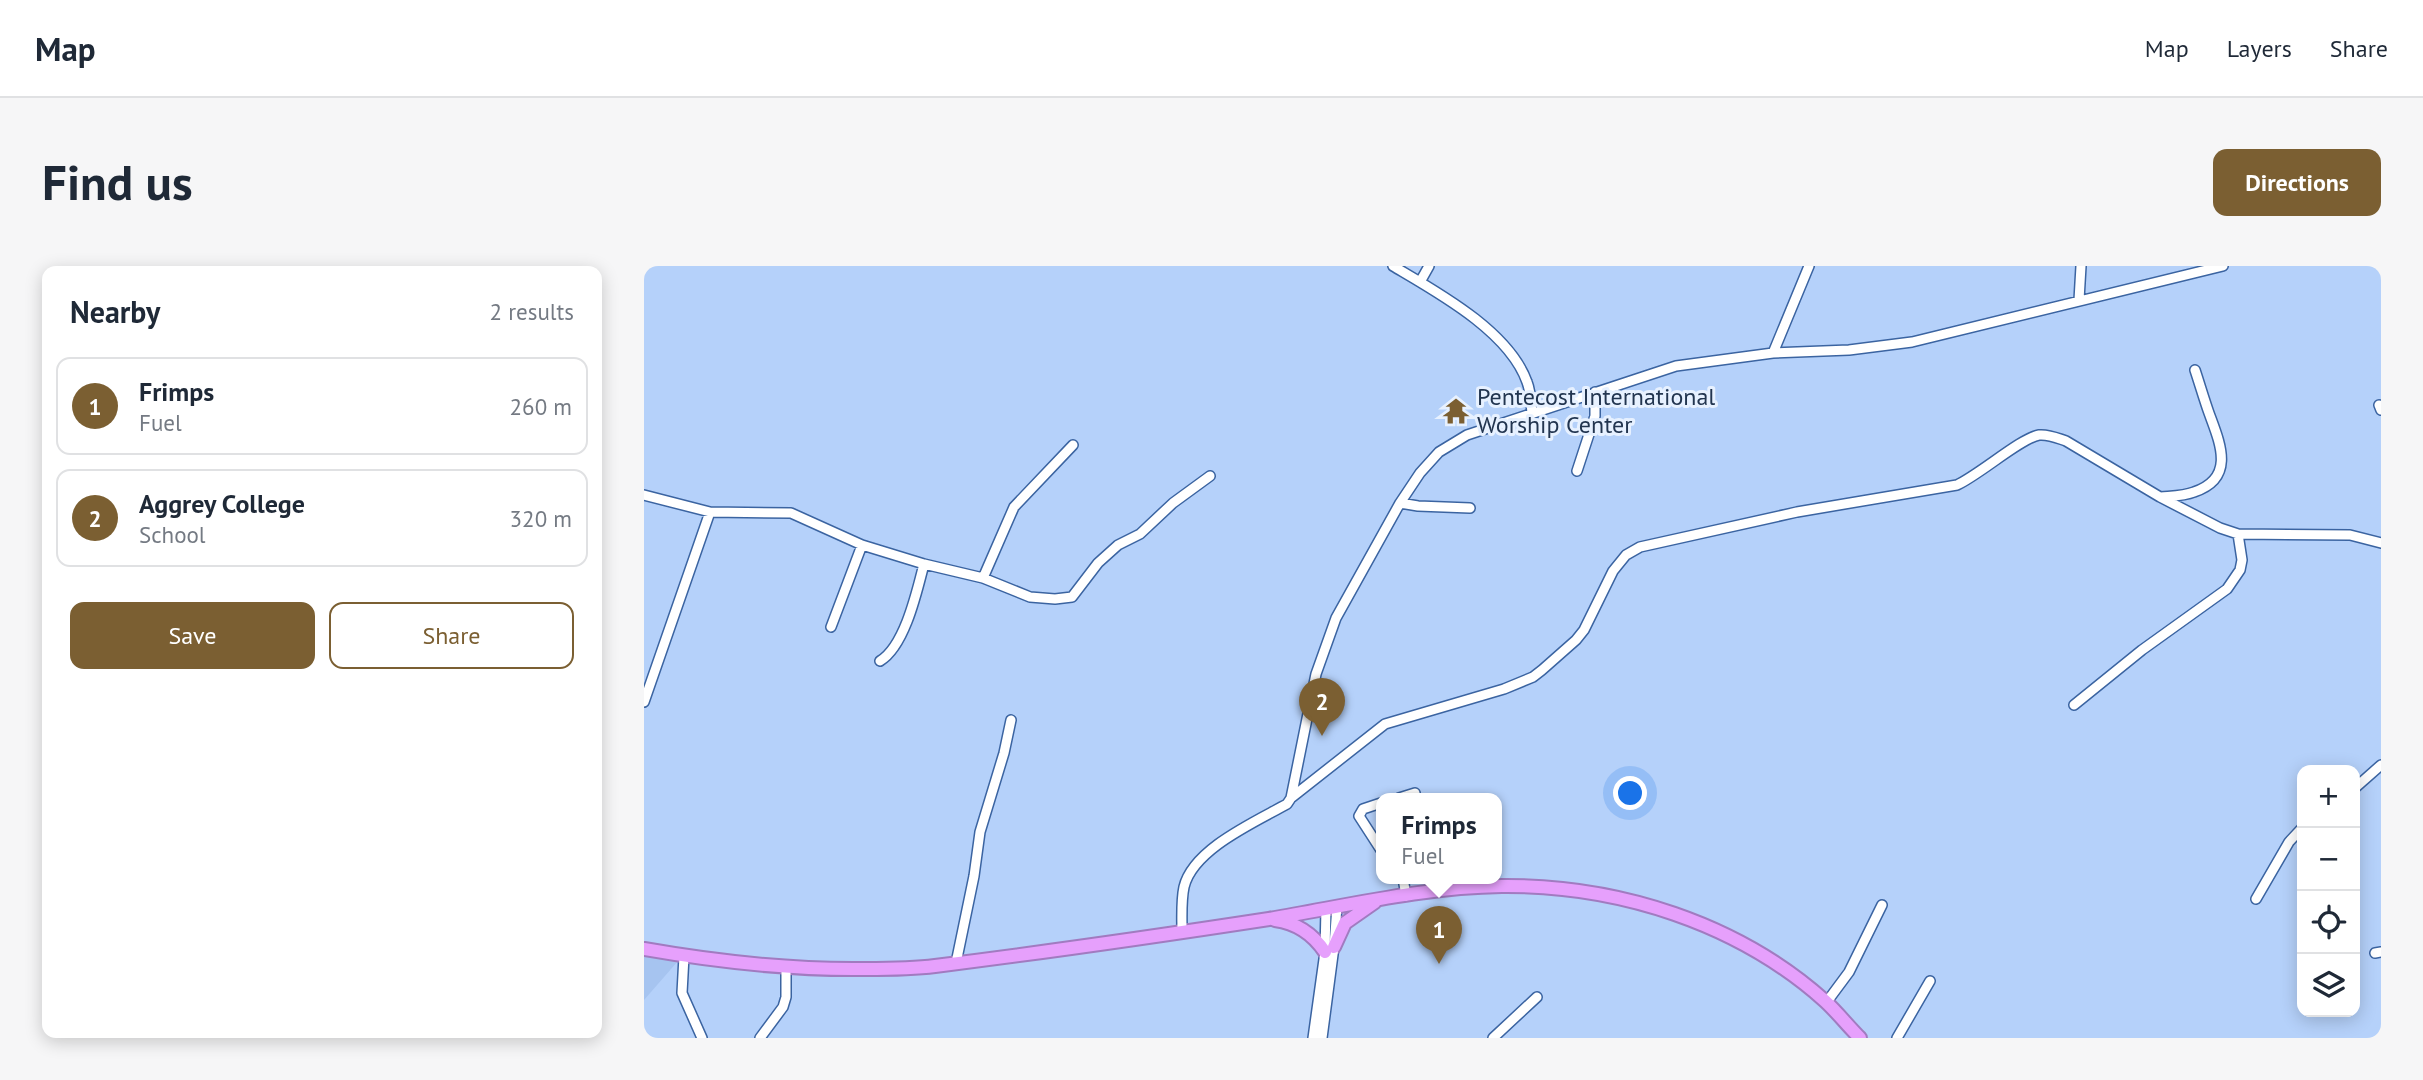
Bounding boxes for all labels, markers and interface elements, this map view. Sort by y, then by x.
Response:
text: Map [35,27,96,70]
text: Map [2145,33,2189,64]
text: Layers [2227,33,2292,64]
text: Share [2330,33,2388,64]
button: Directions [2213,149,2381,216]
text: Find us [42,150,193,214]
text: Nearby [70,292,160,331]
text: 2 results [490,297,574,326]
text: Frimps [139,375,214,408]
place label: Pentecost International Worship Center [1477,381,1715,440]
text: 1 [88,392,102,421]
text: 260 m [510,392,572,421]
temple icon: Pentecost International Worship Center [1441,396,1471,426]
text: Fuel [139,408,182,437]
text: Aggrey College [139,487,305,520]
text: 2 [88,504,102,533]
text: 320 m [510,504,572,533]
text: School [139,520,206,549]
button: Save [70,602,315,669]
button: Share [329,602,574,669]
pin: 2 [1299,678,1345,736]
map controls [2297,765,2360,1017]
button: + [2297,765,2360,828]
your location [1613,776,1647,810]
popup [1376,793,1502,884]
text: Frimps [1401,808,1477,841]
button: − [2297,828,2360,891]
text: Fuel [1401,841,1444,870]
button: locate [2297,891,2360,954]
pin: 1 [1416,906,1462,964]
button: layers [2297,954,2360,1017]

